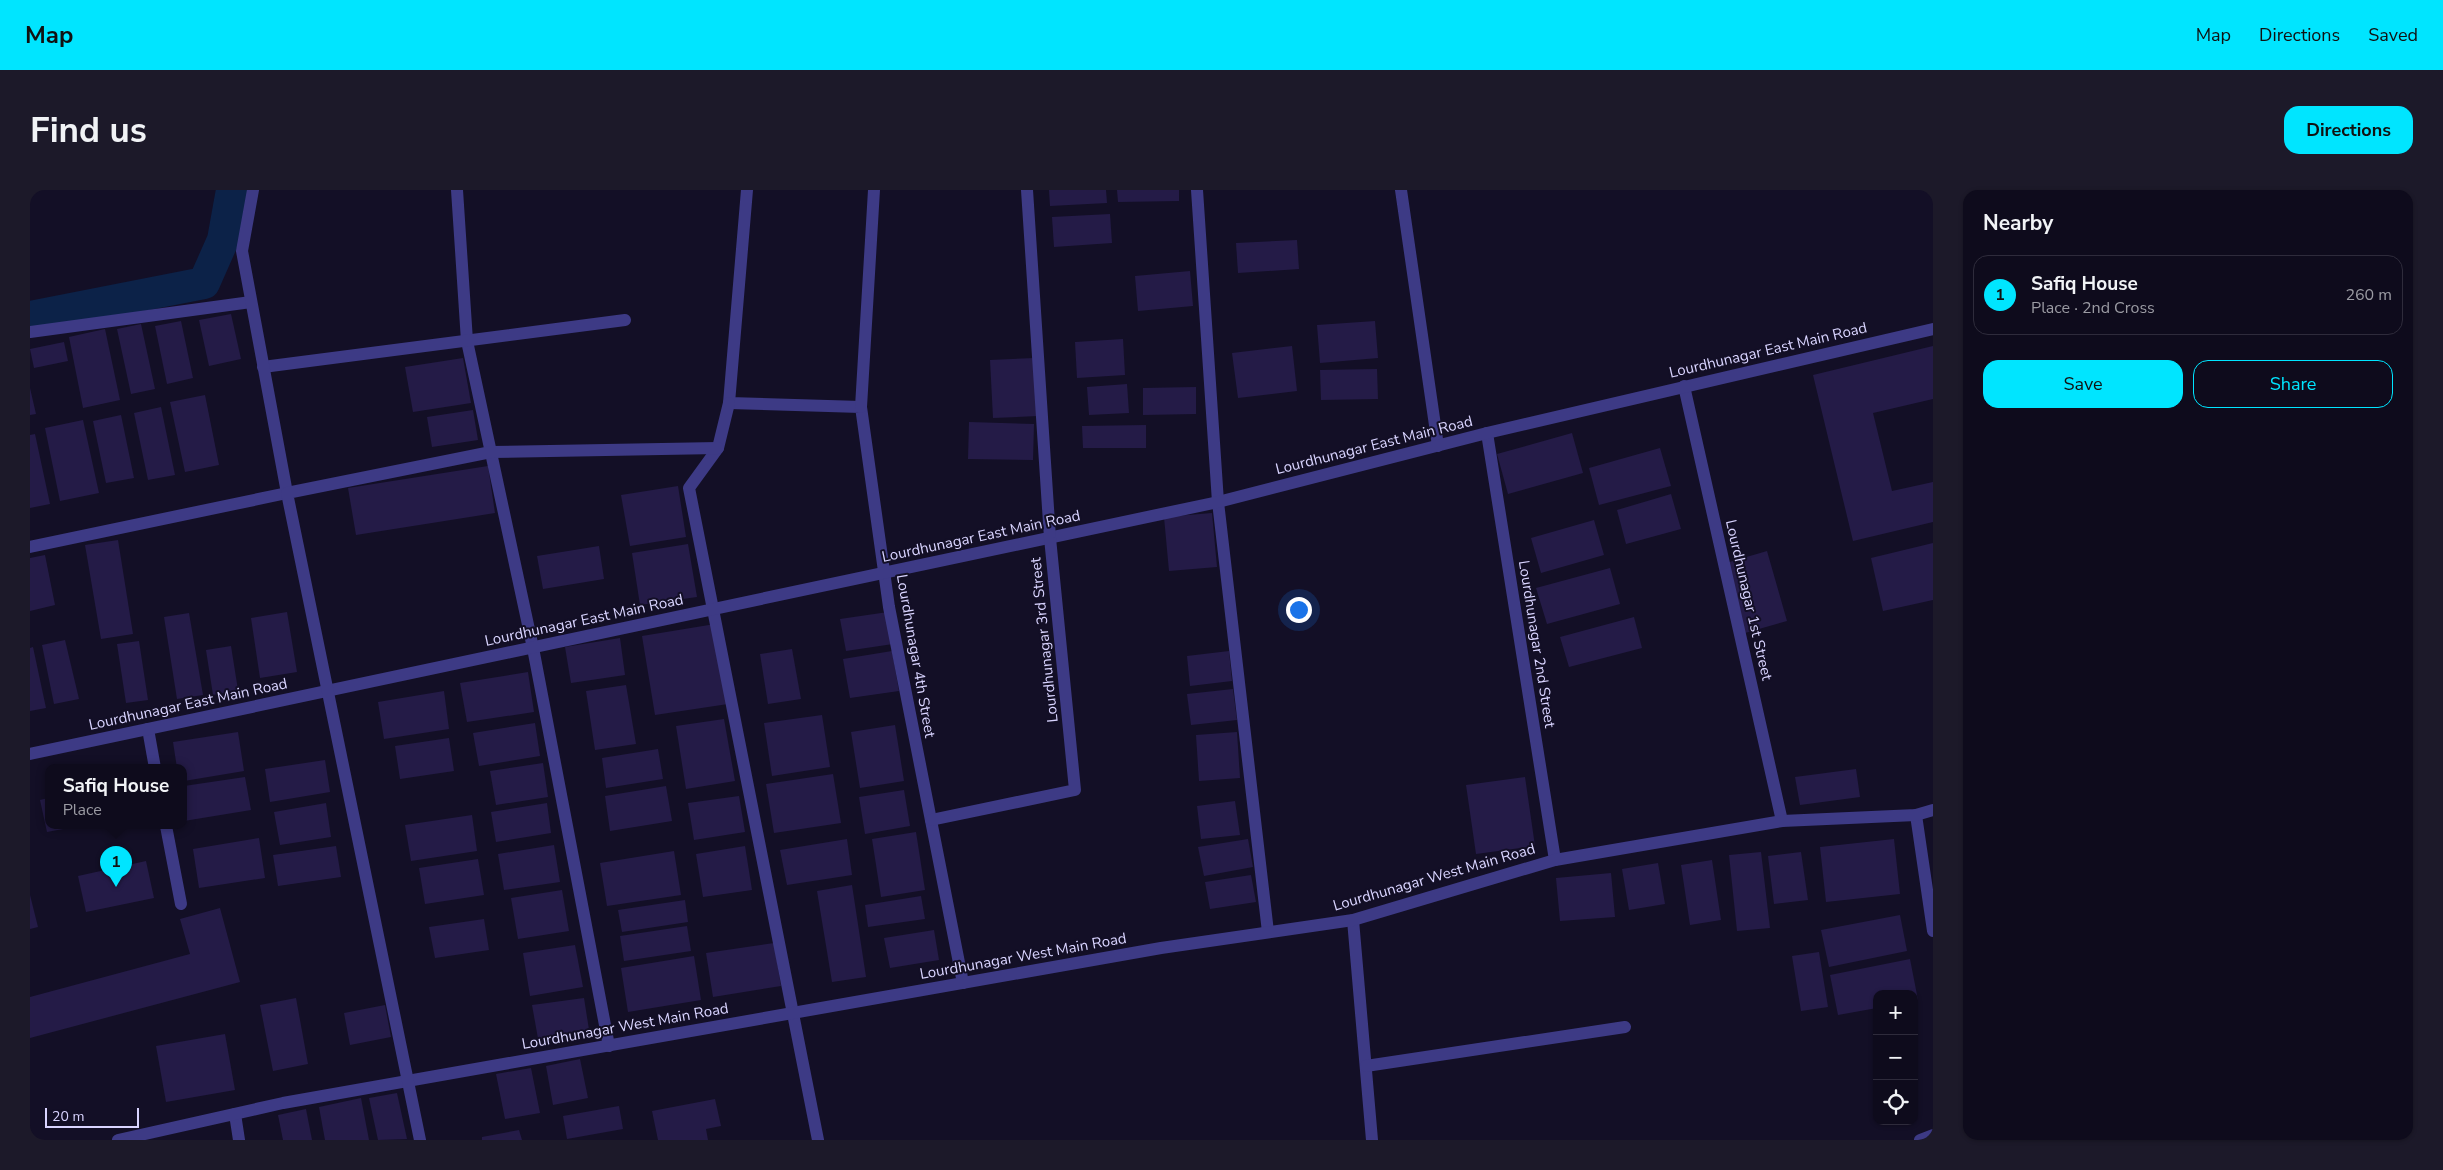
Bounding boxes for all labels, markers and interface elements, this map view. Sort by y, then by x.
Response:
text: Map [25,19,73,51]
text: Map [2196,23,2231,47]
text: Directions [2259,23,2340,47]
text: Saved [2368,23,2418,47]
button: Directions [2284,106,2413,154]
text: Find us [30,107,147,154]
text: Nearby [1983,209,2053,237]
text: Safiq House [2031,271,2138,297]
text: 1 [1995,284,2005,306]
text: 260 m [2345,284,2392,306]
text: Place · 2nd Cross [2031,297,2155,319]
street label: Lourdhunagar East Main Road [1667,317,1869,383]
button: Save [1983,360,2183,408]
button: Share [2193,360,2393,408]
street label: Lourdhunagar East Main Road [1273,411,1475,479]
street label: Lourdhunagar East Main Road [880,505,1082,567]
street label: Lourdhunagar 1st Street [1721,518,1777,683]
street label: Lourdhunagar 3rd Street [1025,556,1063,724]
street label: Lourdhunagar 2nd Street [1514,559,1560,730]
street label: Lourdhunagar 4th Street [892,573,940,740]
street label: Lourdhunagar East Main Road [483,589,685,651]
your location [1286,597,1312,623]
street label: Lourdhunagar East Main Road [87,673,289,735]
popup [45,764,187,829]
text: Safiq House [63,773,169,799]
text: Place [63,799,102,821]
street label: Lourdhunagar West Main Road [1330,838,1538,916]
pin: 1 [100,846,132,887]
street label: Lourdhunagar West Main Road [918,928,1128,984]
map controls [1873,990,1918,1125]
button: + [1873,990,1918,1035]
street label: Lourdhunagar West Main Road [520,998,730,1054]
button: − [1873,1035,1918,1080]
button: locate [1873,1080,1918,1125]
scale bar [45,1105,139,1128]
text: 20 m [52,1107,84,1126]

